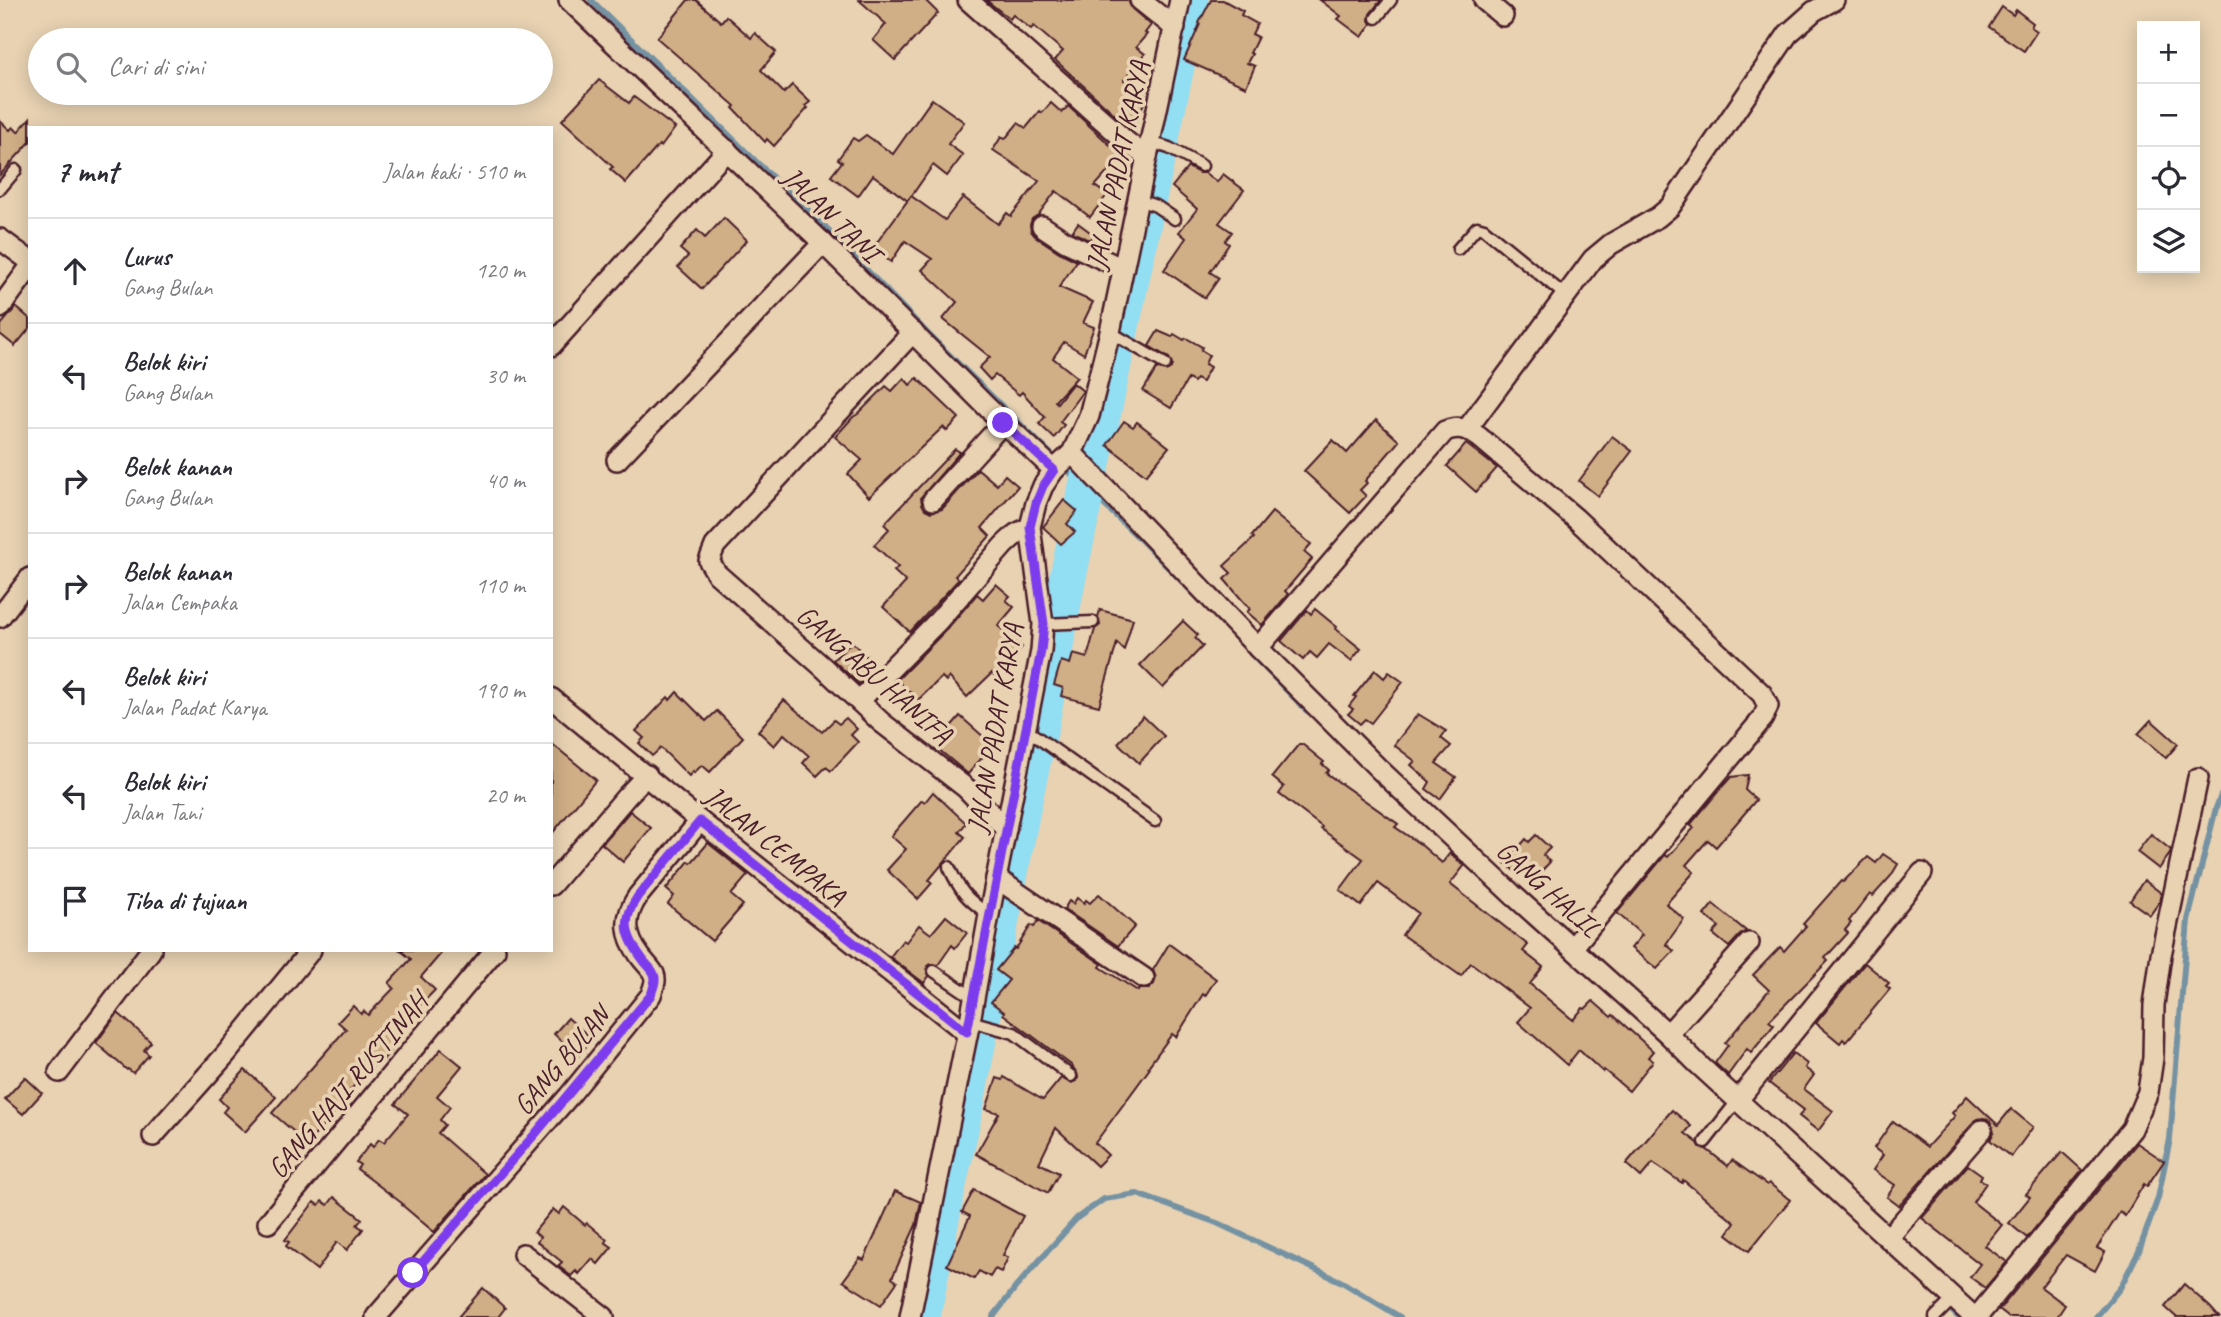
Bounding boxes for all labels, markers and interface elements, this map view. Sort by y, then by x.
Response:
map controls [2137,21,2200,273]
button: + [2137,21,2200,84]
search box [28,28,553,105]
icon: search [52,48,90,86]
text: Cari di sini [108,50,204,83]
street label: JALAN PADAT KARYA [1078,57,1157,274]
button: − [2137,84,2200,147]
button: locate [2137,147,2200,210]
text: 7 mnt [56,153,117,191]
text: Jalan kaki · 510 m [383,157,525,186]
street label: JALAN TANI [774,158,892,274]
button: layers [2137,210,2200,273]
text: Lurus [123,240,171,273]
icon: ahead [56,252,94,290]
text: 120 m [476,256,525,285]
text: Gang Bulan [123,273,212,302]
text: Belok kiri [123,345,205,378]
icon: left [56,357,94,395]
text: 30 m [486,361,525,390]
text: Gang Bulan [123,378,212,407]
route end [987,407,1018,438]
text: Belok kanan [123,450,232,483]
icon: right [56,462,94,500]
text: 40 m [486,466,525,495]
text: Gang Bulan [123,483,212,512]
text: Belok kanan [123,555,232,588]
icon: right [56,567,94,605]
text: 110 m [476,571,525,600]
text: Jalan Cempaka [123,588,237,617]
street label: GANG ABU HANIFA [790,597,960,752]
street label: JALAN PADAT KARYA [959,620,1030,837]
text: Belok kiri [123,660,205,693]
icon: left [56,672,94,710]
text: 190 m [476,676,525,705]
text: Jalan Padat Karya [123,693,266,722]
text: Belok kiri [123,765,205,798]
icon: left [56,777,94,815]
street label: JALAN CEMPAKA [697,777,854,913]
text: 20 m [486,781,525,810]
text: Jalan Tani [123,798,201,827]
street label: GANG HALIL [1489,832,1609,945]
icon: arrive [56,882,94,920]
text: Tiba di tujuan [123,884,247,917]
street label: GANG HAJI RUSTINAH [260,982,438,1185]
street label: GANG BULAN [506,995,620,1122]
route start [397,1257,428,1288]

